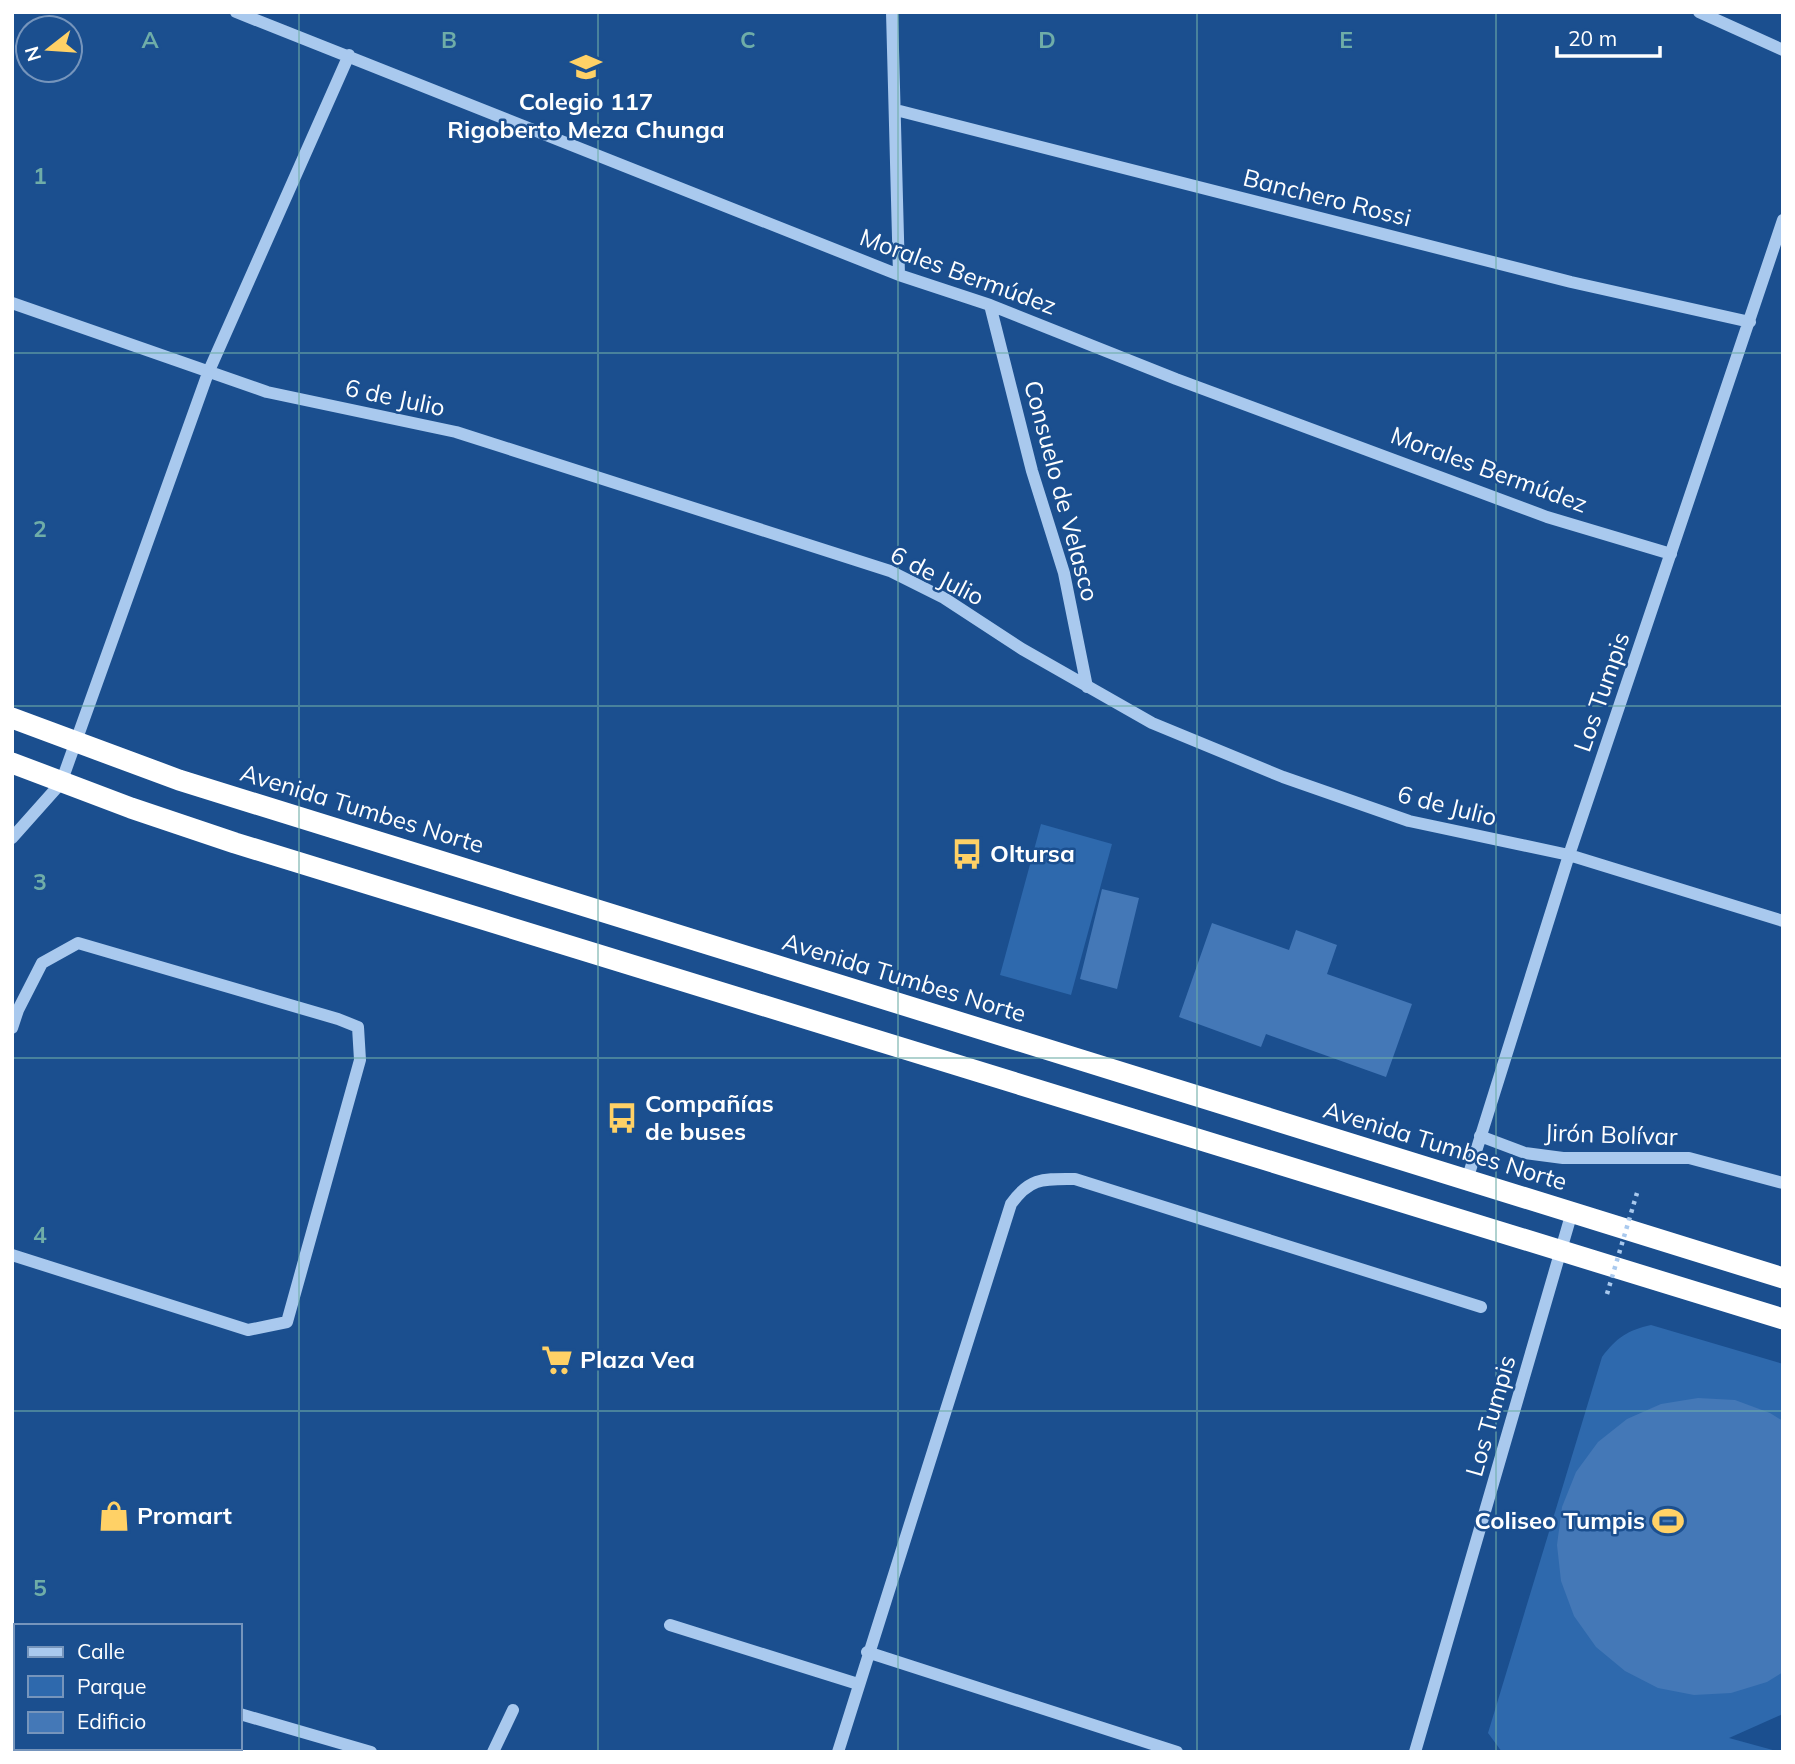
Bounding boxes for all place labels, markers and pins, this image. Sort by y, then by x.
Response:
school or university icon: Colegio 117 Rigoberto Meza Chunga [569,50,603,84]
place label: Colegio 117 Rigoberto Meza Chunga [447,86,725,144]
bus stop icon: Oltursa [950,837,984,871]
place label: Oltursa [990,838,1075,868]
place label: Compañías de buses [645,1088,774,1146]
bus stop icon: Compañías de buses [605,1101,639,1135]
supermarket icon: Plaza Vea [540,1343,574,1377]
place label: Plaza Vea [580,1344,695,1374]
shop icon: Promart [97,1499,131,1533]
place label: Promart [137,1500,232,1530]
sports icon: Coliseo Tumpis [1651,1504,1685,1538]
place label: Coliseo Tumpis [1475,1505,1645,1535]

